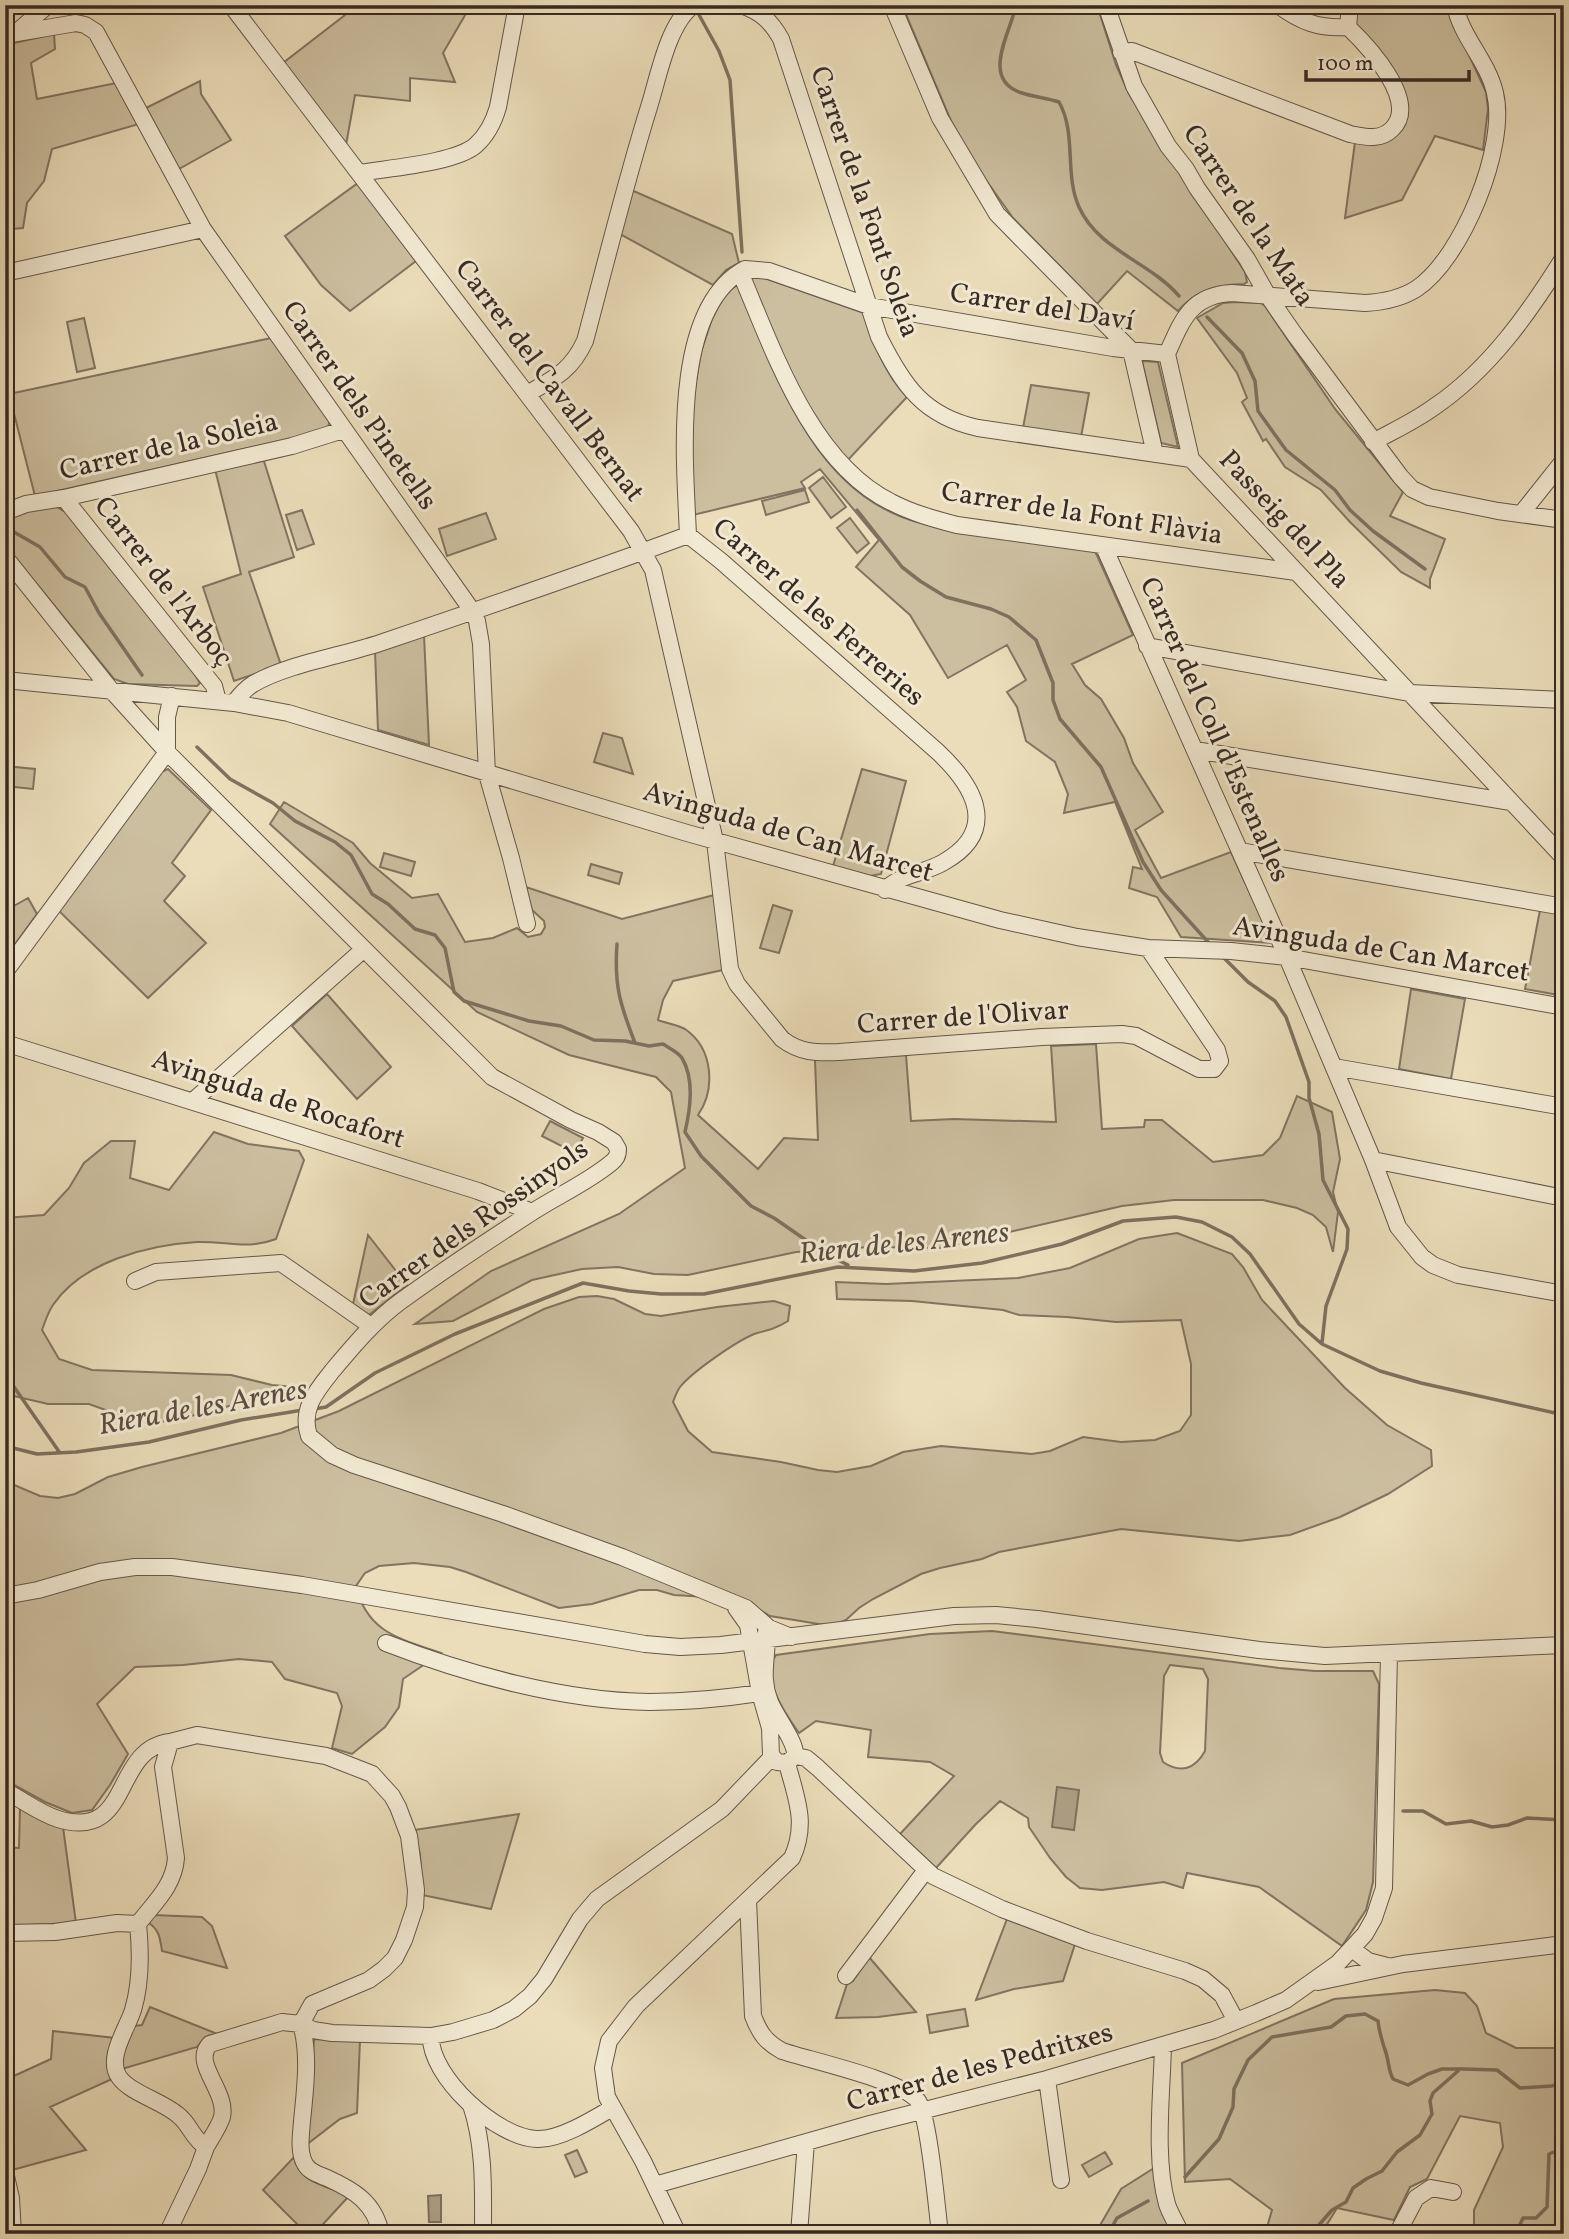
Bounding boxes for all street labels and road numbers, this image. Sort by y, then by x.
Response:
street label: Carrer de la Font Soleia [799,61,929,343]
street label: Carrer de la Mata [1172,117,1324,315]
street label: Carrer del Cavall Bernat [445,252,653,510]
street label: Carrer del Daví [947,274,1138,342]
street label: Carrer dels Pinetells [272,293,446,519]
street label: Carrer de la Soleia [56,403,282,491]
street label: Passeig del Pla [1209,442,1359,598]
street label: Carrer de la Font Flàvia [938,472,1226,556]
street label: Carrer de l'Arboç [84,489,242,675]
street label: Carrer de les Ferreries [703,510,933,716]
street label: Carrer del Coll d'Estenalles [1129,571,1299,889]
street label: Avinguda de Can Marcet [638,773,938,893]
street label: Avinguda de Can Marcet [1230,907,1532,993]
street label: Carrer de l'Olivar [856,991,1071,1045]
street label: Avinguda de Rocafort [146,1041,410,1159]
street label: Carrer dels Rossinyols [351,1131,597,1319]
street label: Carrer de les Pedritxes [843,2014,1117,2122]

